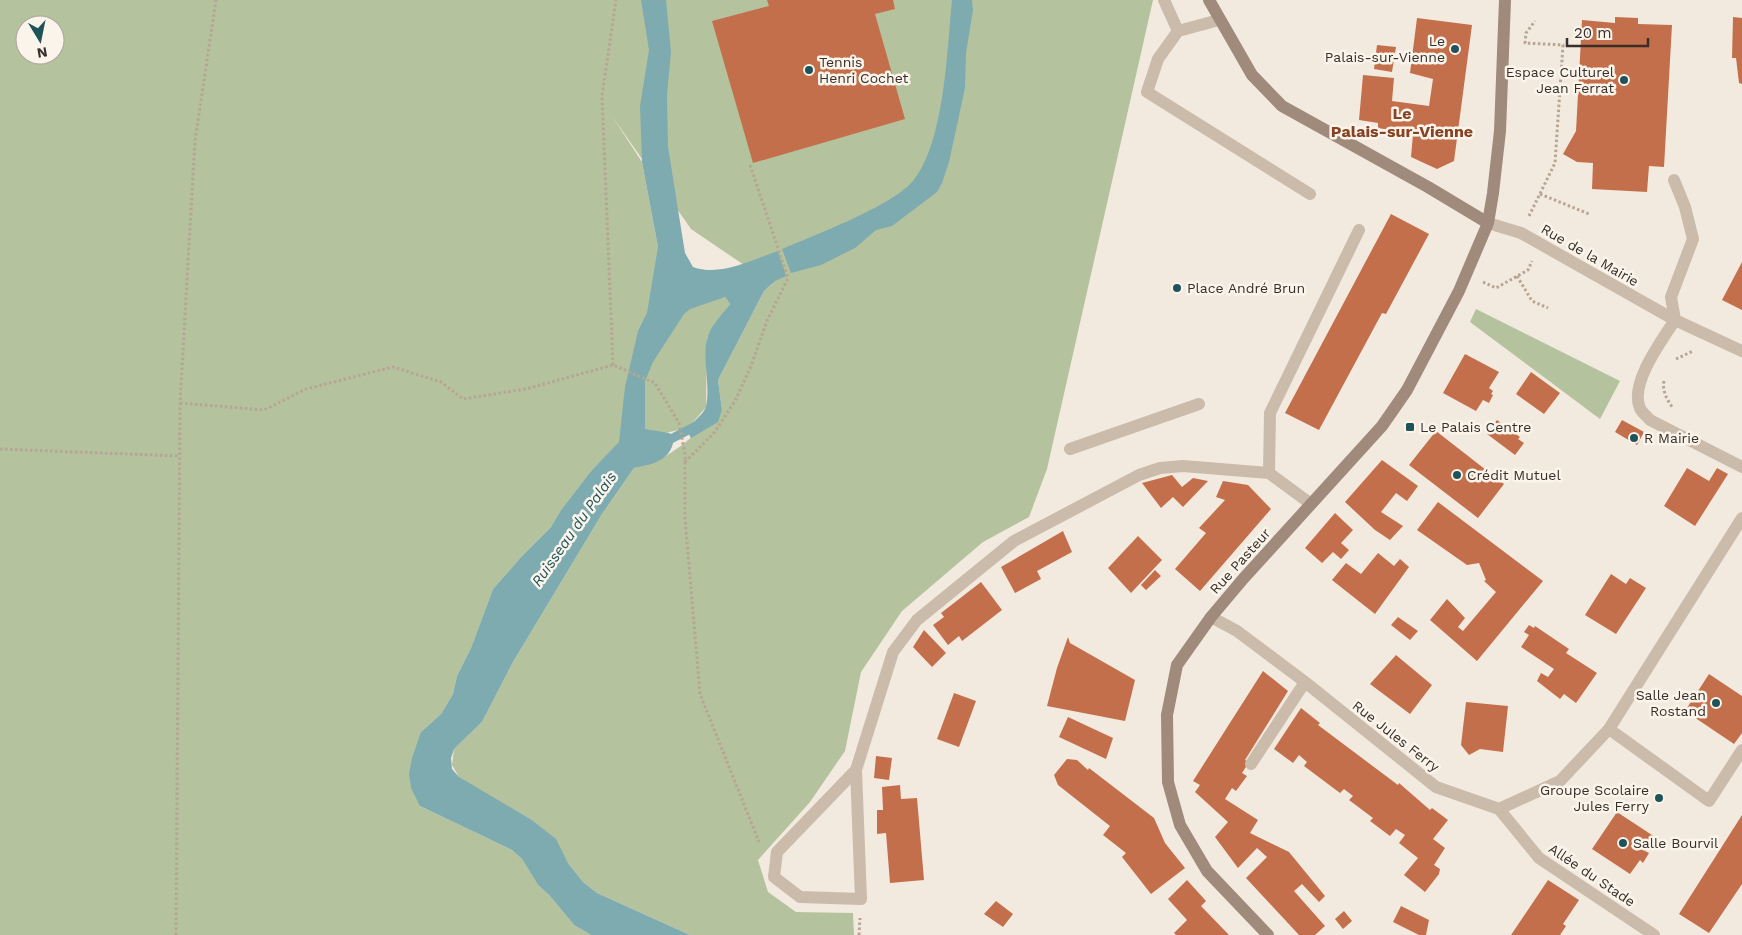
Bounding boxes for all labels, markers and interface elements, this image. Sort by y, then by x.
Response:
north arrow [15,15,65,65]
scale bar [1567,15,1648,47]
text: 20 m [1574,24,1612,42]
place label: Le Palais-sur-Vienne [1325,33,1445,65]
marker: Le Palais-sur-Vienne [1449,43,1461,55]
text: N [36,44,49,62]
place label: Tennis Henri Cochet [819,54,908,86]
marker: Tennis Henri Cochet [803,64,815,76]
place label: Espace Culturel Jean Ferrat [1506,64,1615,96]
marker: Espace Culturel Jean Ferrat [1618,74,1630,86]
district label: Le Palais-sur-Vienne [1331,104,1473,141]
street label: Rue de la Mairie [1538,221,1642,289]
place label: Place André Brun [1187,280,1305,296]
marker: Place André Brun [1171,282,1183,294]
place label: Le Palais Centre [1420,419,1531,435]
marker: Le Palais Centre [1404,421,1416,433]
place label: R Mairie [1644,430,1699,446]
marker: R Mairie [1628,432,1640,444]
place label: Crédit Mutuel [1467,467,1561,483]
water label: Ruisseau du Palais [528,468,621,590]
marker: Crédit Mutuel [1451,469,1463,481]
street label: Rue Pasteur [1206,525,1274,597]
place label: Salle Jean Rostand [1636,687,1706,719]
street label: Rue Jules Ferry [1349,697,1443,775]
marker: Salle Jean Rostand [1710,697,1722,709]
place label: Groupe Scolaire Jules Ferry [1540,782,1650,814]
marker: Groupe Scolaire Jules Ferry [1653,792,1665,804]
place label: Salle Bourvil [1633,835,1719,851]
marker: Salle Bourvil [1617,837,1629,849]
street label: Allée du Stade [1546,840,1638,910]

